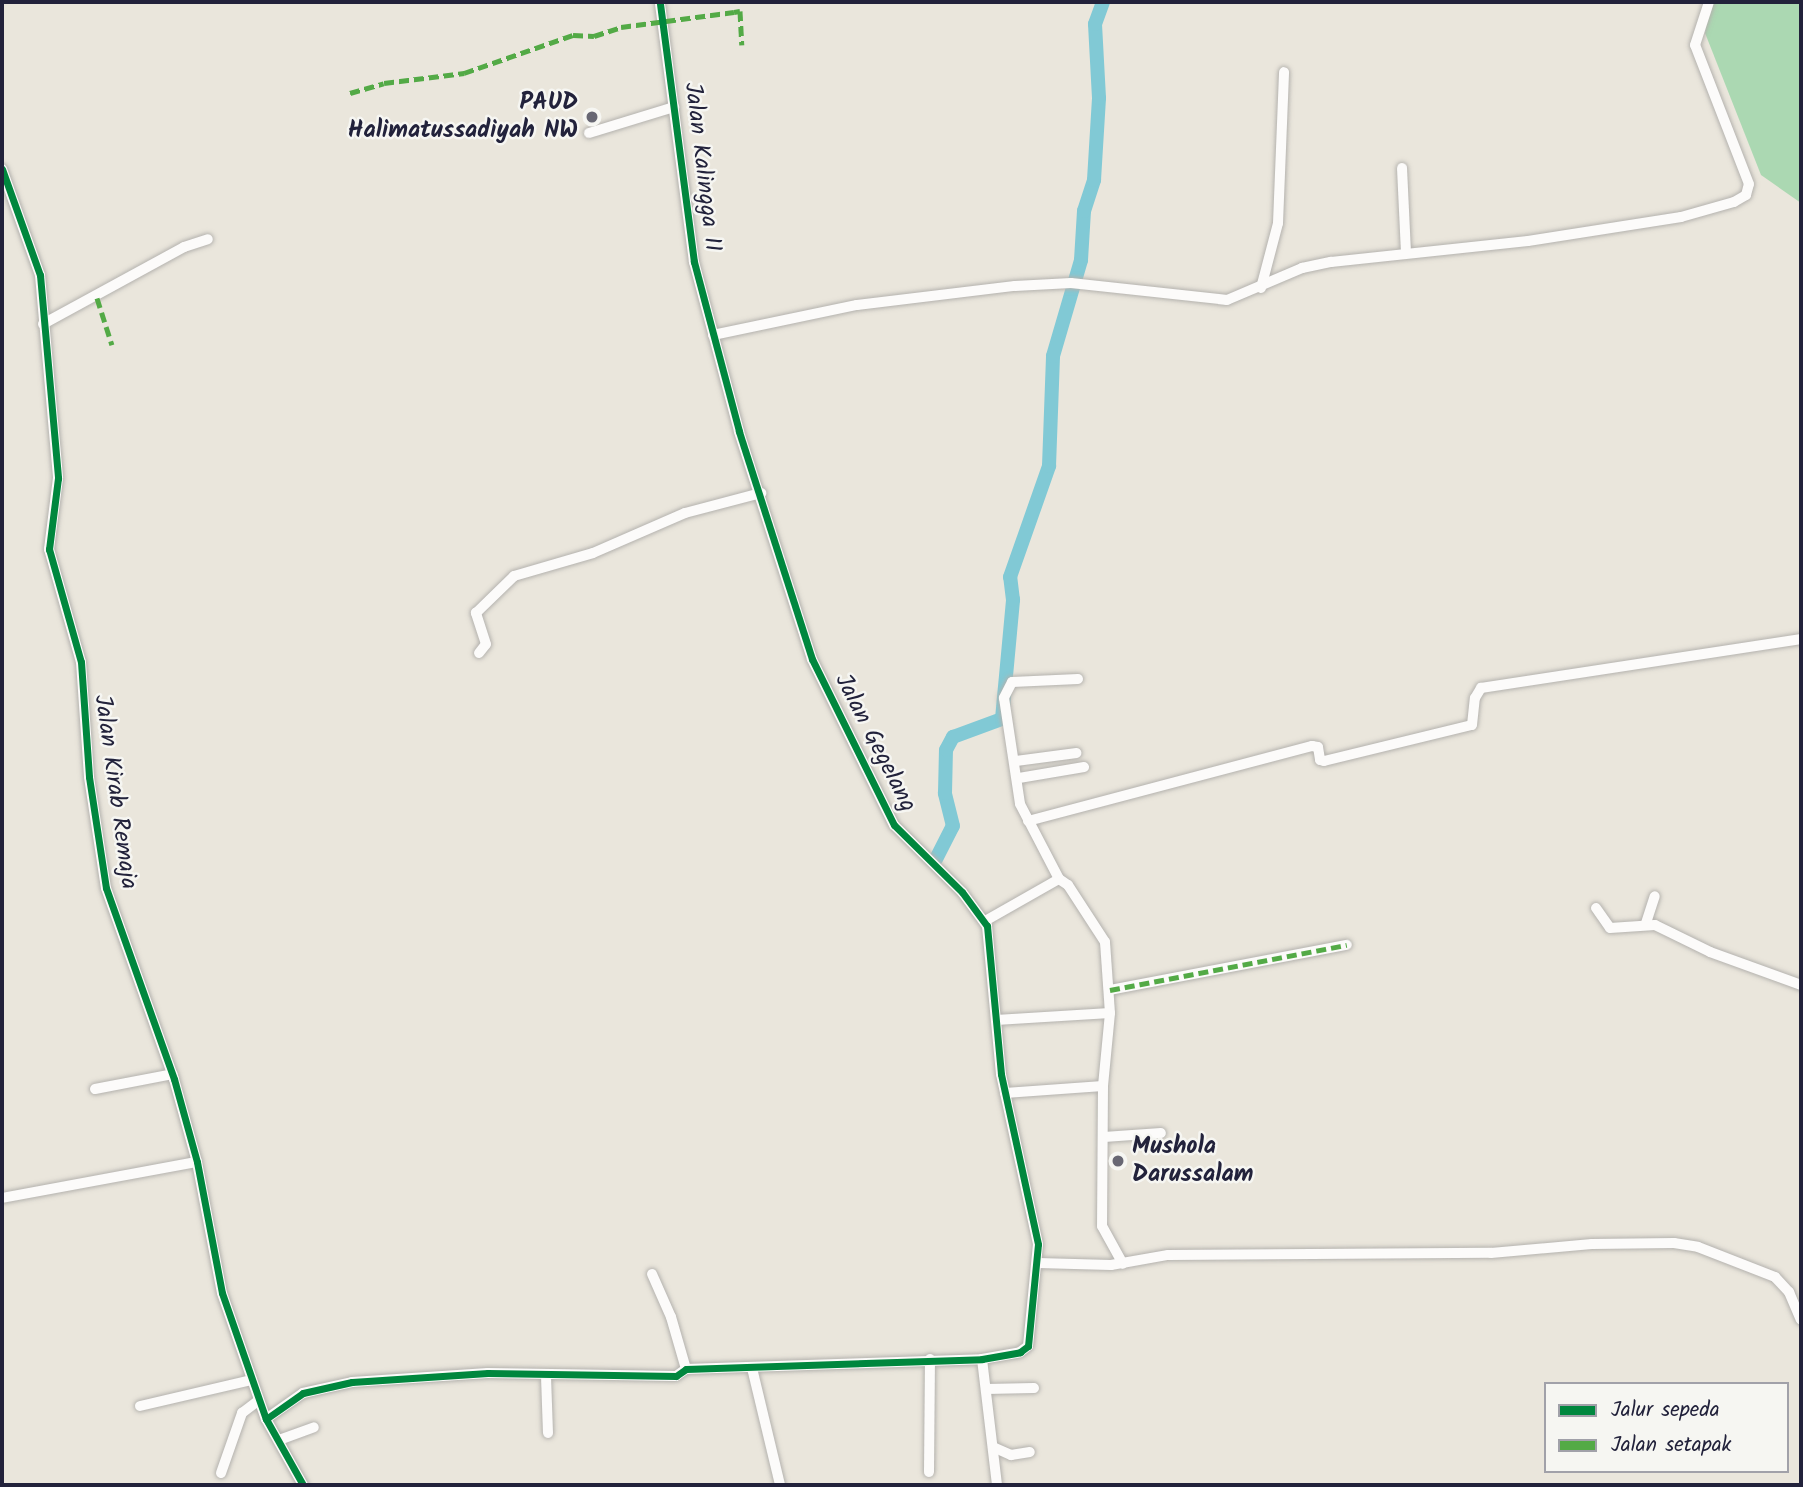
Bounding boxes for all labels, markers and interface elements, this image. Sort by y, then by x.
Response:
street label: Jalan Kalingga II [677,81,727,253]
place label: PAUD Halimatussadiyah NW [348,89,578,145]
marker: PAUD Halimatussadiyah NW [584,109,600,125]
street label: Jalan Gegelang [828,669,922,817]
street label: Jalan Kirab Remaja [87,693,143,891]
place label: Mushola Darussalam [1132,1133,1254,1189]
marker: Mushola Darussalam [1110,1153,1126,1169]
legend [1544,1382,1789,1473]
text: Jalur sepeda [1611,1394,1720,1427]
text: Jalan setapak [1611,1429,1731,1462]

